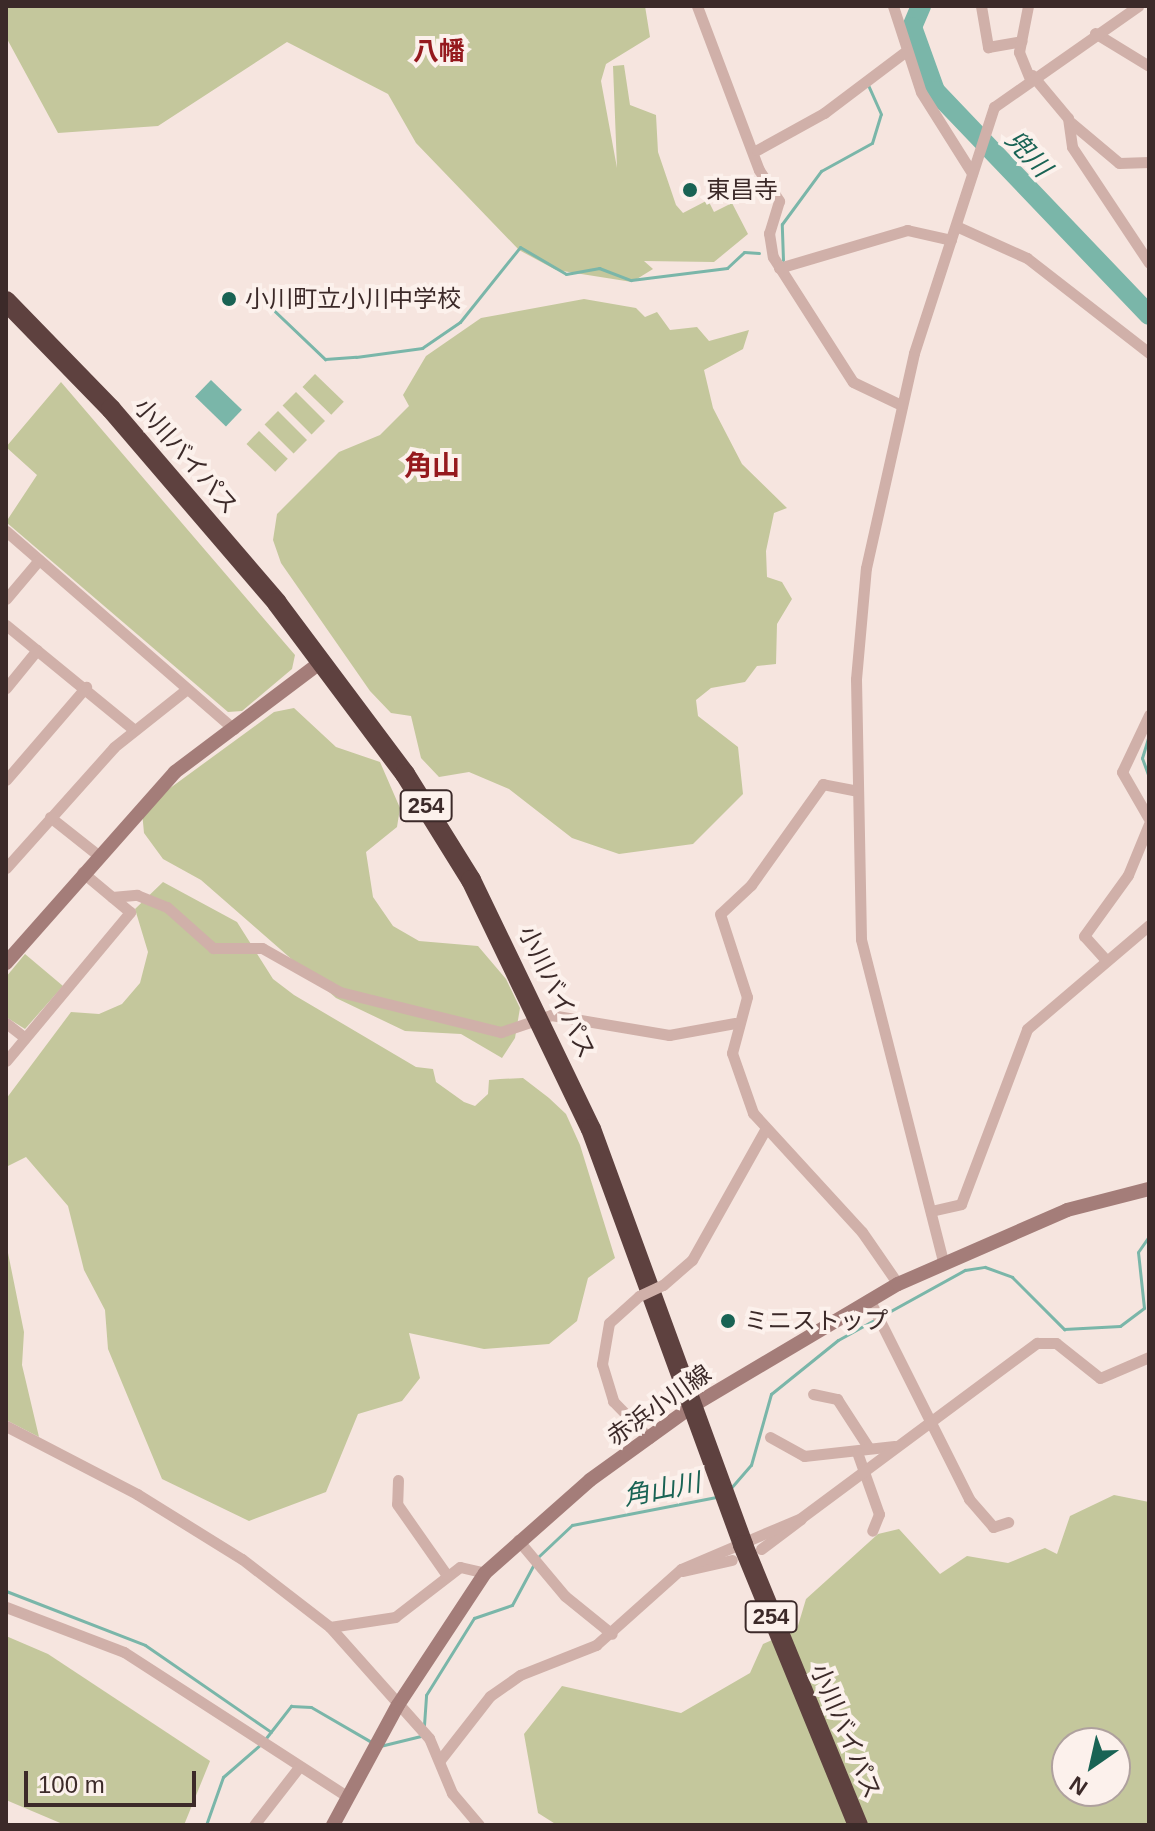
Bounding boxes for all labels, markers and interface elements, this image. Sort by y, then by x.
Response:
district label: 八幡 [413,36,465,68]
water label: 兜川 [999,124,1057,184]
place label: 東昌寺 [706,176,778,204]
marker: 東昌寺 [681,181,699,199]
place label: 小川町立小川中学校 [245,285,461,313]
marker: 小川町立小川中学校 [220,290,238,308]
street label: 小川バイパス [128,392,244,520]
district label: 角山 [404,449,460,483]
road number: 254 [398,788,454,824]
street label: 小川バイパス [512,921,602,1063]
place label: ミニストップ [744,1307,888,1335]
marker: ミニストップ [719,1312,737,1330]
street label: 赤浜小川線 [602,1359,716,1451]
water label: 角山川 [621,1467,703,1513]
road number: 254 [743,1599,799,1635]
street label: 小川バイパス [805,1659,887,1803]
north arrow [1051,1727,1131,1807]
scale bar [28,1755,200,1805]
text: 100 m [38,1771,105,1798]
text: N [1065,1771,1092,1800]

